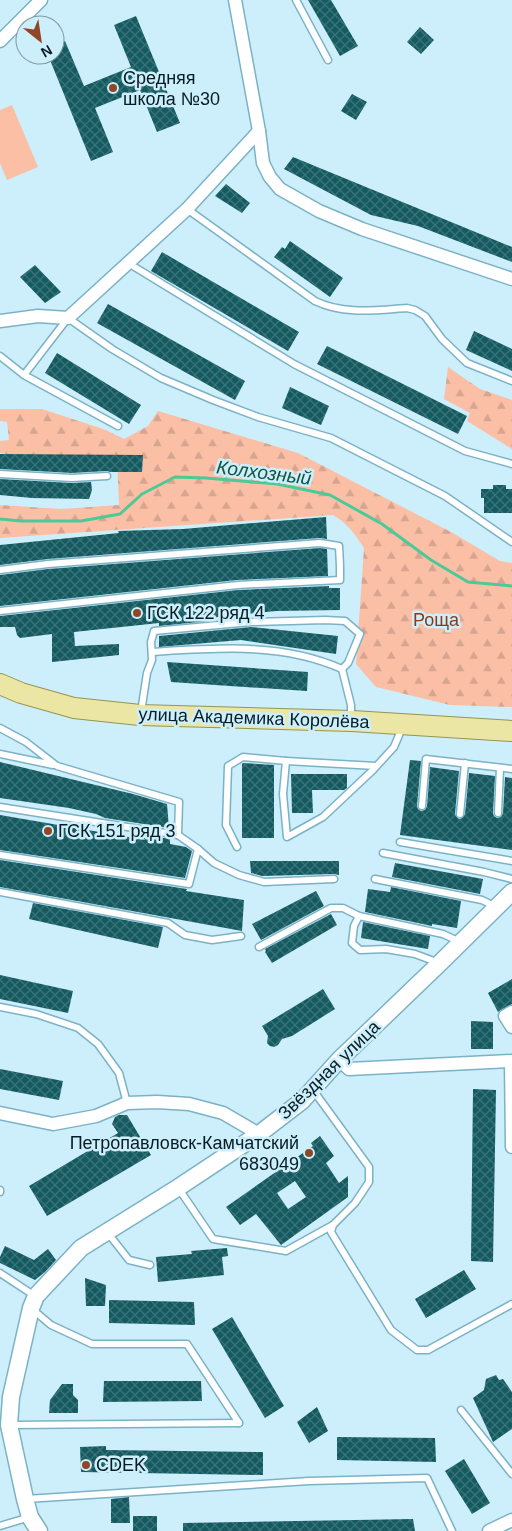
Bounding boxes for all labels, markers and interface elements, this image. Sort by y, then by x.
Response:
north arrow [15,15,65,65]
text: N [38,42,55,61]
place label: Средняя школа №30 [123,68,220,109]
marker: Средняя школа №30 [107,82,119,94]
water label: Колхозный [215,456,313,489]
place label: ГСК 122 ряд 4 [147,603,265,623]
marker: ГСК 122 ряд 4 [131,607,143,619]
park label: Роща [413,610,460,630]
street label: улица Академика Королёва [138,704,371,732]
place label: ГСК 151 ряд 3 [58,821,176,841]
marker: ГСК 151 ряд 3 [42,825,54,837]
street label: Звёздная улица [274,1016,384,1123]
place label: Петропавловск-Камчатский 683049 [70,1133,299,1174]
marker: Петропавловск-Камчатский 683049 [303,1147,315,1159]
place label: CDEK [96,1455,146,1475]
marker: CDEK [80,1459,92,1471]

